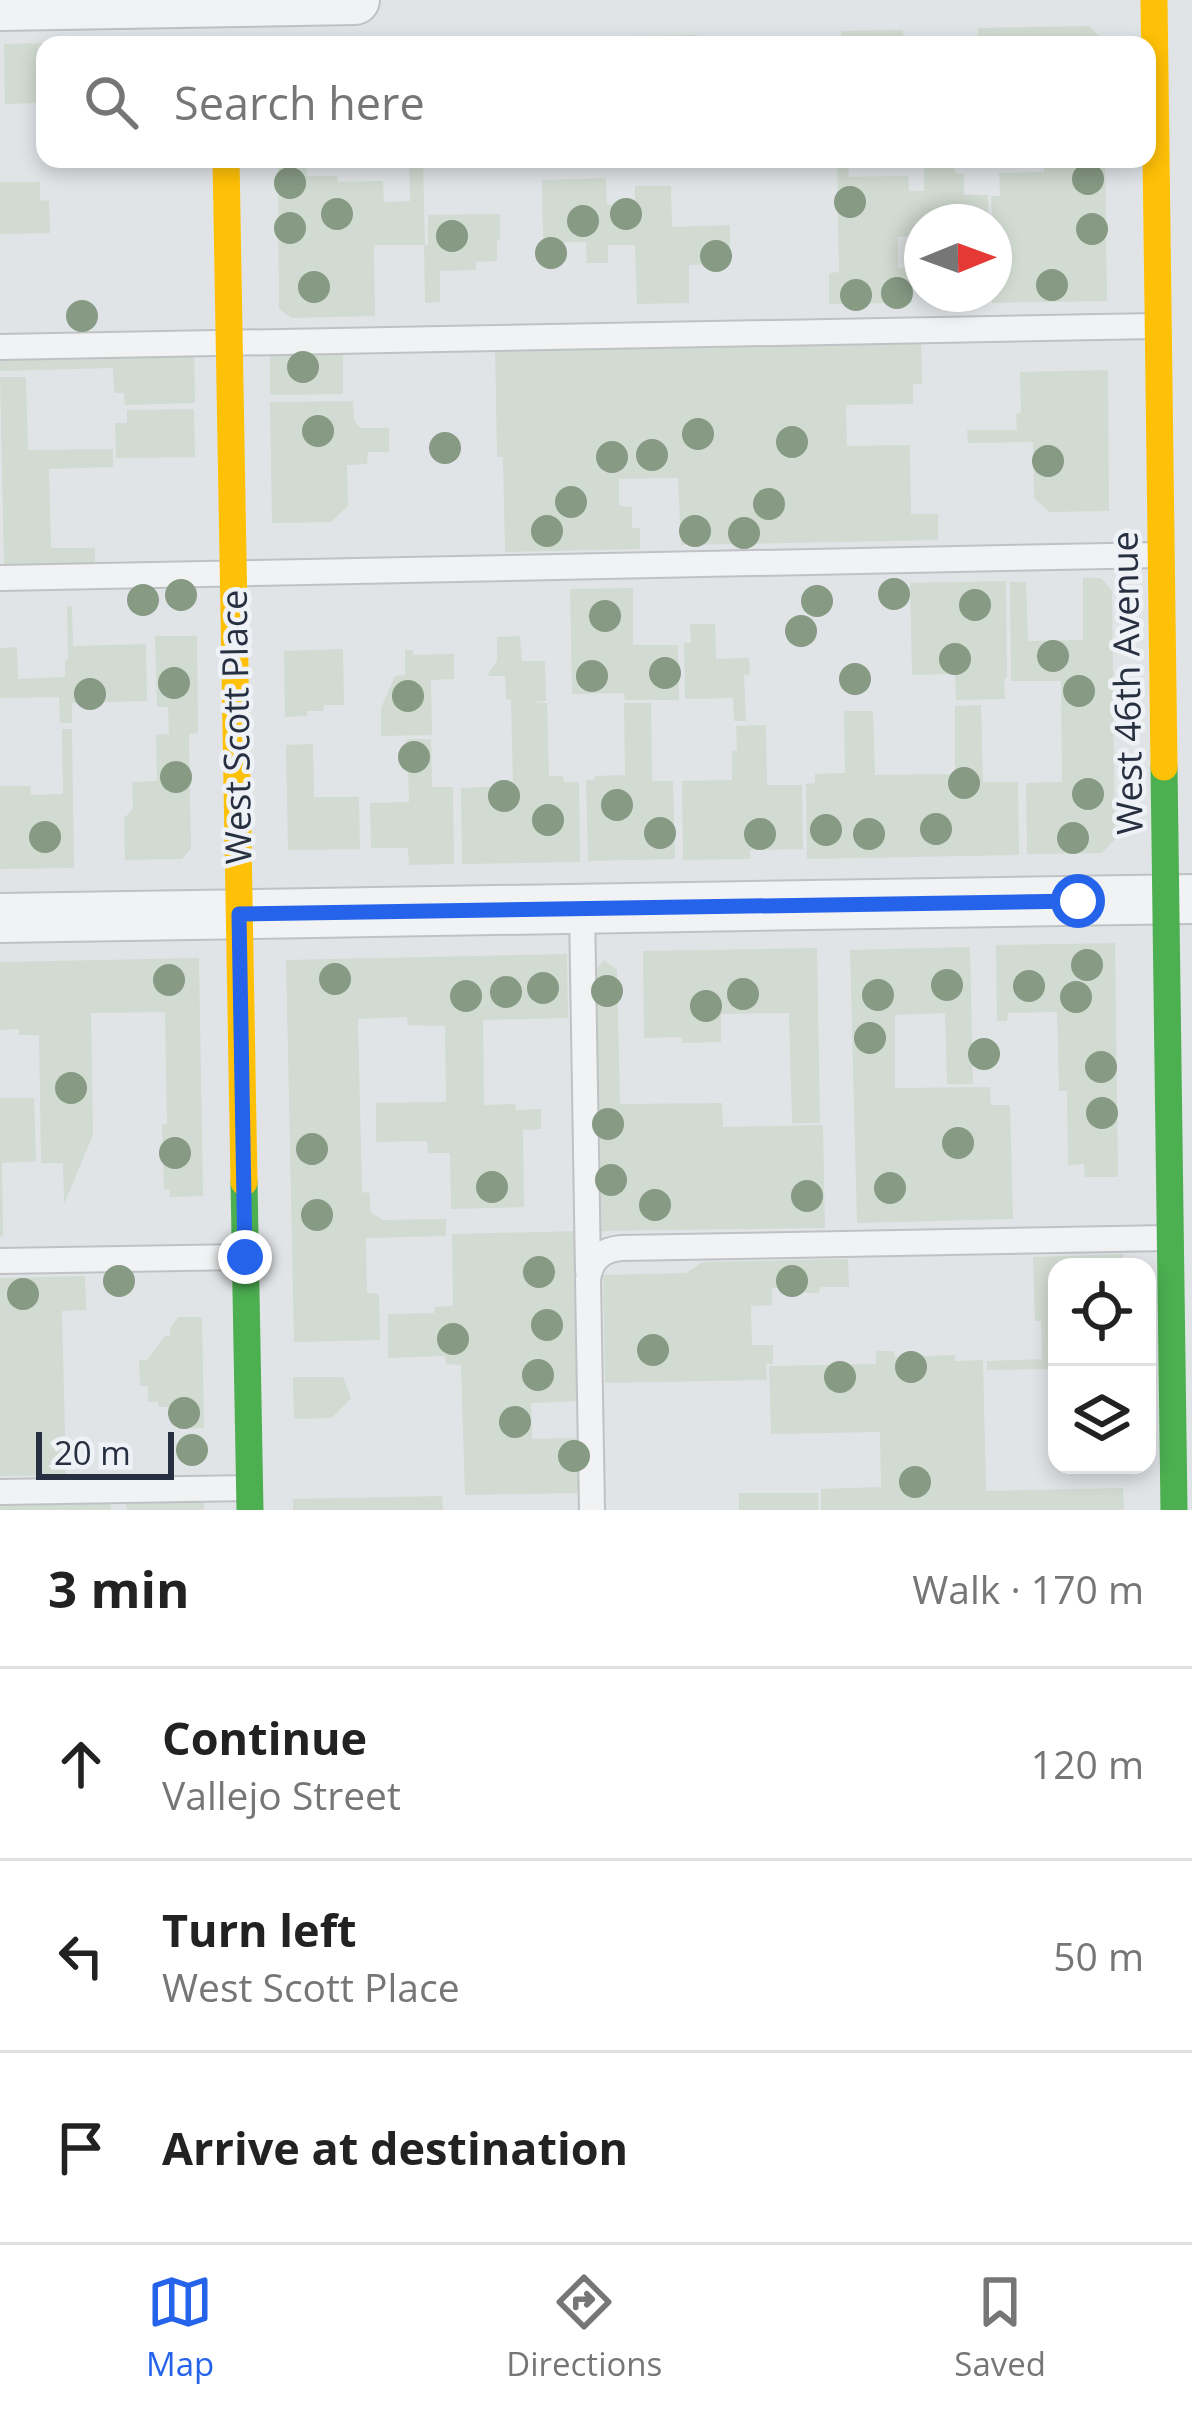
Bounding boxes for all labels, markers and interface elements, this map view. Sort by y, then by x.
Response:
search box [36,36,1156,168]
icon: search [78,69,144,135]
text: Search here [174,72,425,133]
north arrow [904,204,1012,312]
street label: West 46th Avenue [1099,531,1154,835]
street label: West Scott Place [209,589,262,865]
route start [1051,874,1105,928]
route end [218,1230,272,1284]
map controls [1048,1258,1156,1474]
button: locate [1048,1258,1156,1366]
button: layers [1048,1366,1156,1474]
scale bar [36,1426,174,1479]
text: 20 m [54,1430,131,1475]
text: 3 min [48,1553,190,1623]
text: Walk · 170 m [912,1562,1144,1615]
text: Continue [162,1707,367,1768]
icon: ahead [48,1731,114,1797]
text: 120 m [1031,1737,1144,1790]
text: Vallejo Street [162,1768,401,1821]
text: Turn left [162,1899,357,1960]
icon: left [48,1923,114,1989]
text: 50 m [1053,1929,1144,1982]
text: West Scott Place [162,1960,460,2013]
icon: arrive [48,2115,114,2181]
text: Arrive at destination [162,2117,628,2178]
tab: Map [146,2269,214,2386]
tab: Directions [506,2269,662,2386]
tab: Saved [954,2269,1046,2386]

